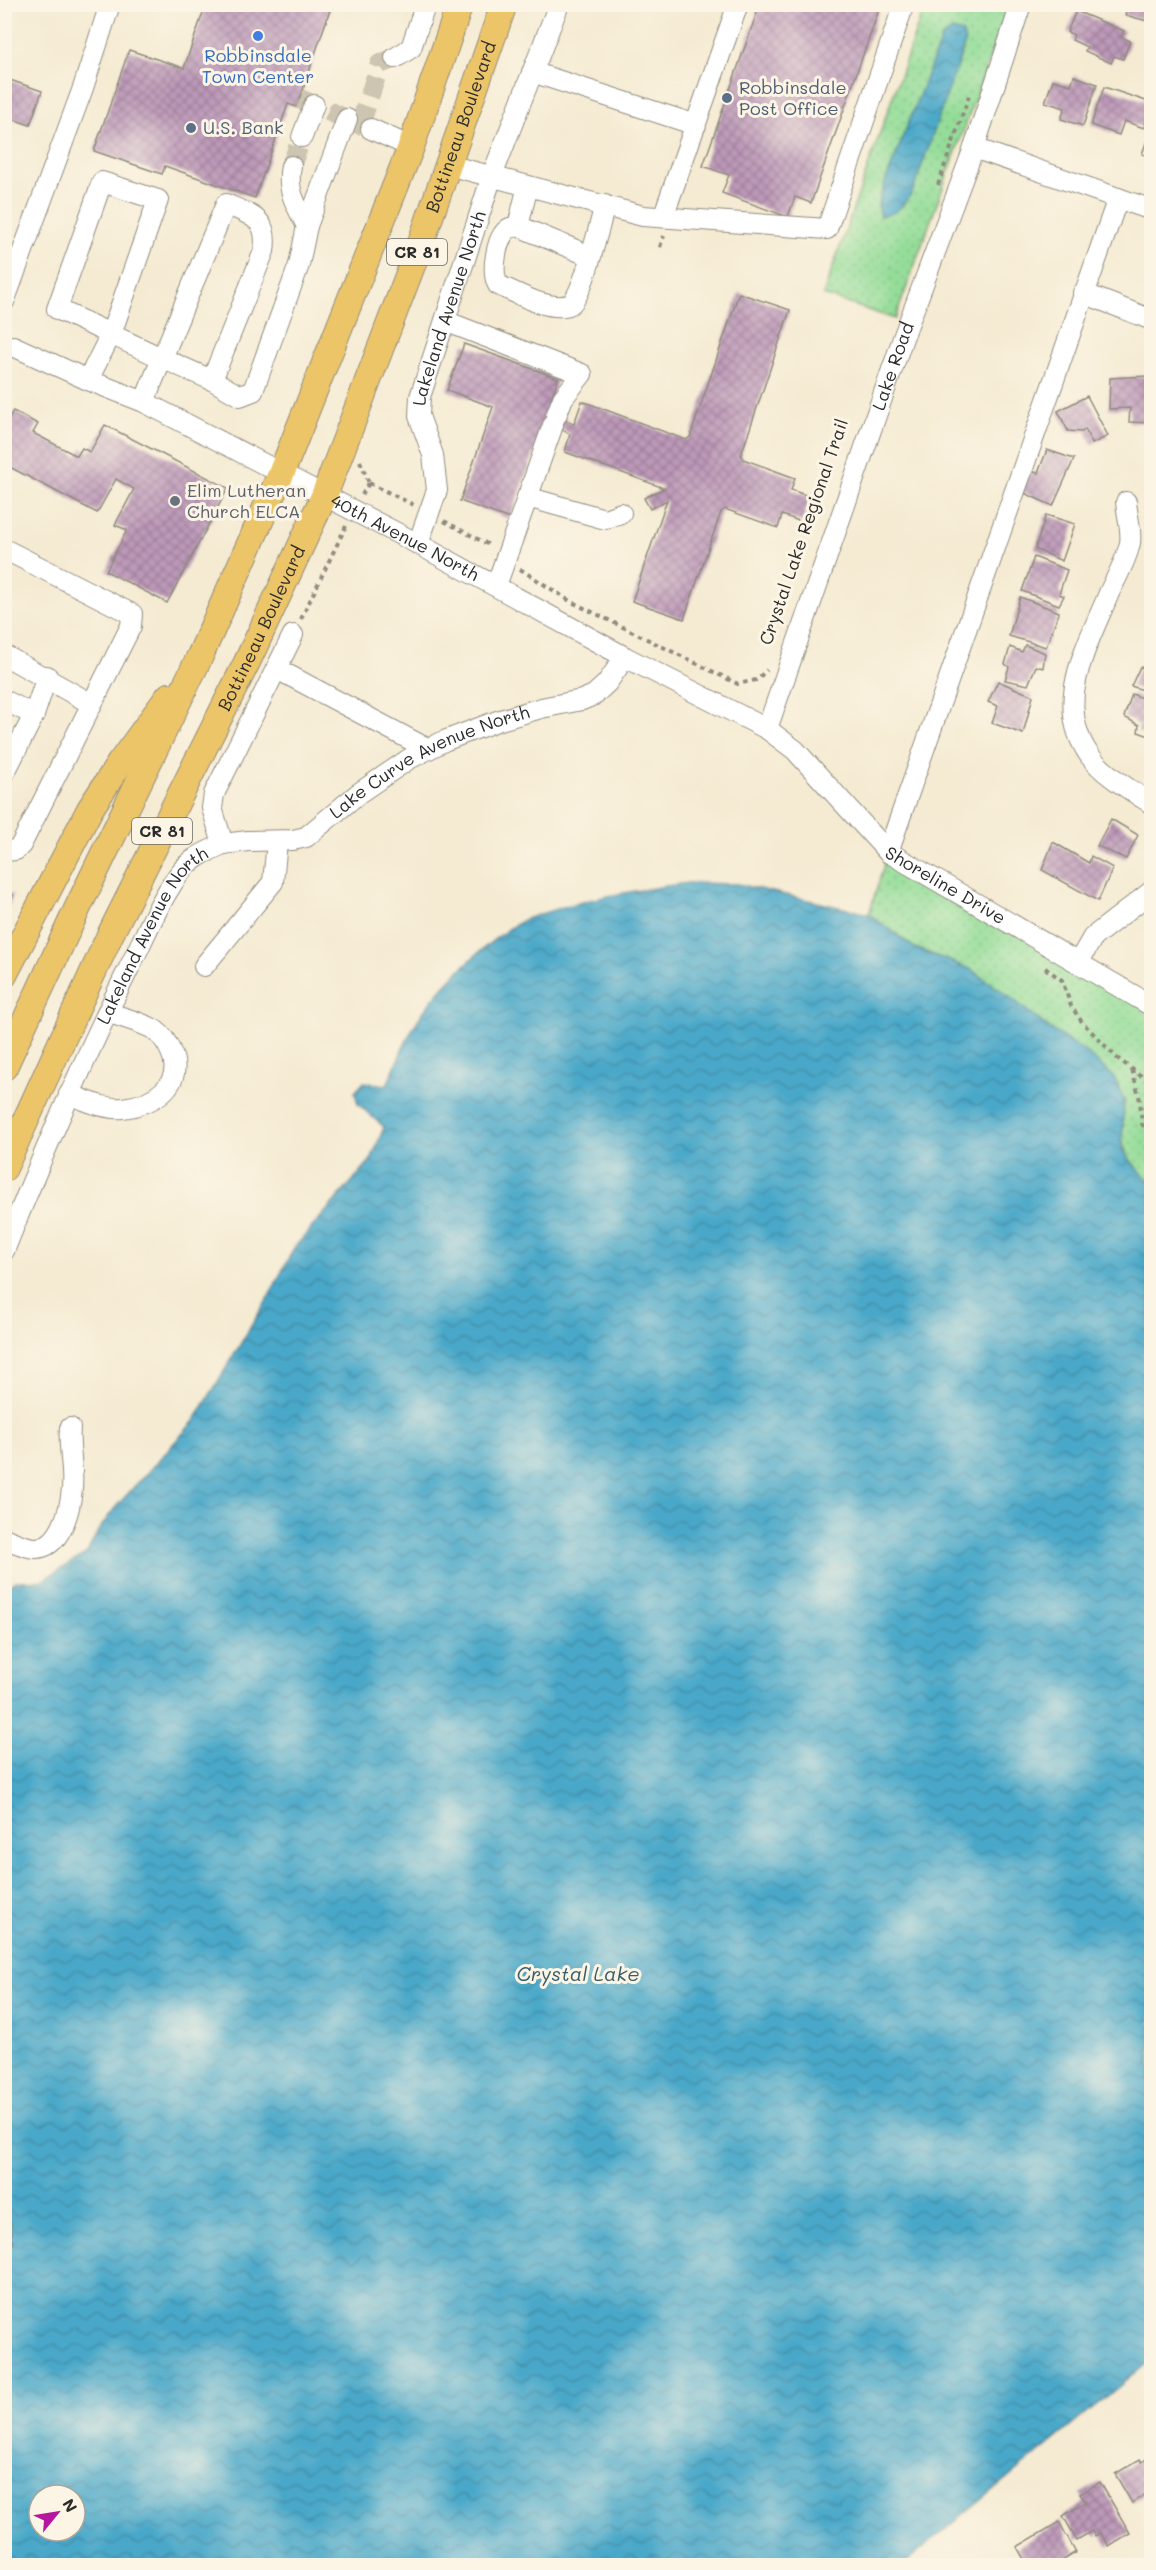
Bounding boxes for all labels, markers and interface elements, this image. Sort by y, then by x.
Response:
marker: Robbinsdale Town Center [251,29,265,43]
street label: Bottineau Boulevard [419,38,501,216]
place label: Robbinsdale Town Center [202,43,314,88]
place label: Robbinsdale Post Office [739,75,847,120]
marker: Robbinsdale Post Office [720,91,734,105]
place label: U.S. Bank [203,115,283,139]
marker: U.S. Bank [184,121,198,135]
street label: Lakeland Avenue North [407,208,491,406]
road number: CR 81 [387,239,447,265]
street label: Lake Road [866,318,919,413]
street label: Crystal Lake Regional Trail [753,415,853,648]
place label: Elim Lutheran Church ELCA [187,478,306,523]
street label: 40th Avenue North [327,488,484,586]
marker: Elim Lutheran Church ELCA [168,494,182,508]
street label: Bottineau Boulevard [211,542,310,715]
street label: Lake Curve Avenue North [324,699,532,824]
road number: CR 81 [132,818,192,844]
street label: Lakeland Avenue North [91,840,212,1028]
street label: Shoreline Drive [881,840,1010,929]
water label: Crystal Lake [516,1960,640,1986]
north arrow [27,2483,87,2543]
text: N [58,2495,83,2516]

